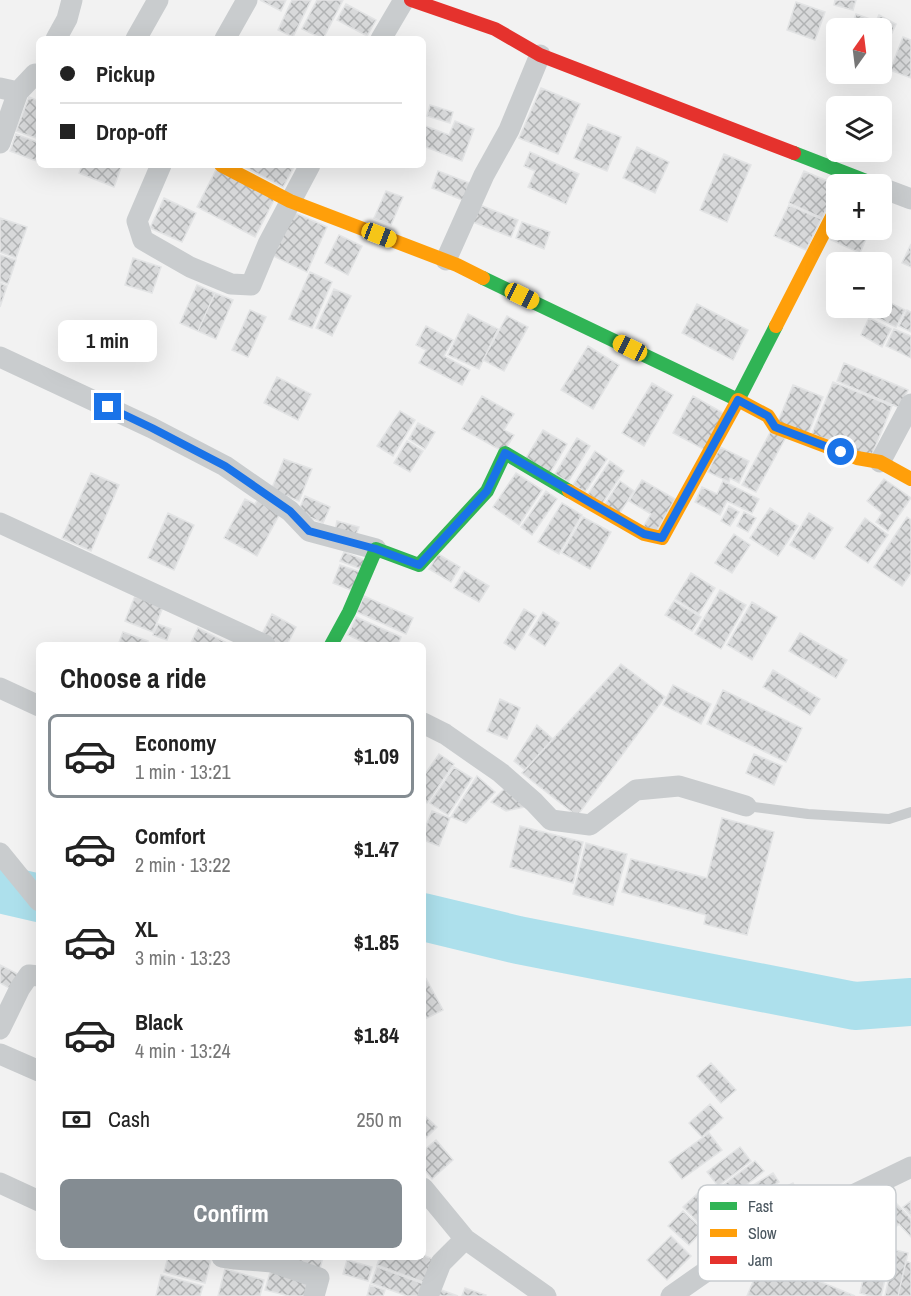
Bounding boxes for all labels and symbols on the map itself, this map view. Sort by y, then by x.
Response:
north arrow [826,18,892,84]
car [359,220,399,250]
car [502,280,542,312]
callout: 1 min [58,320,158,362]
car [610,332,650,364]
route end [94,393,121,420]
route start [827,438,854,465]
legend [698,1185,896,1281]
text: Fast [748,1195,773,1217]
text: Slow [748,1222,777,1244]
text: Jam [748,1249,773,1271]

